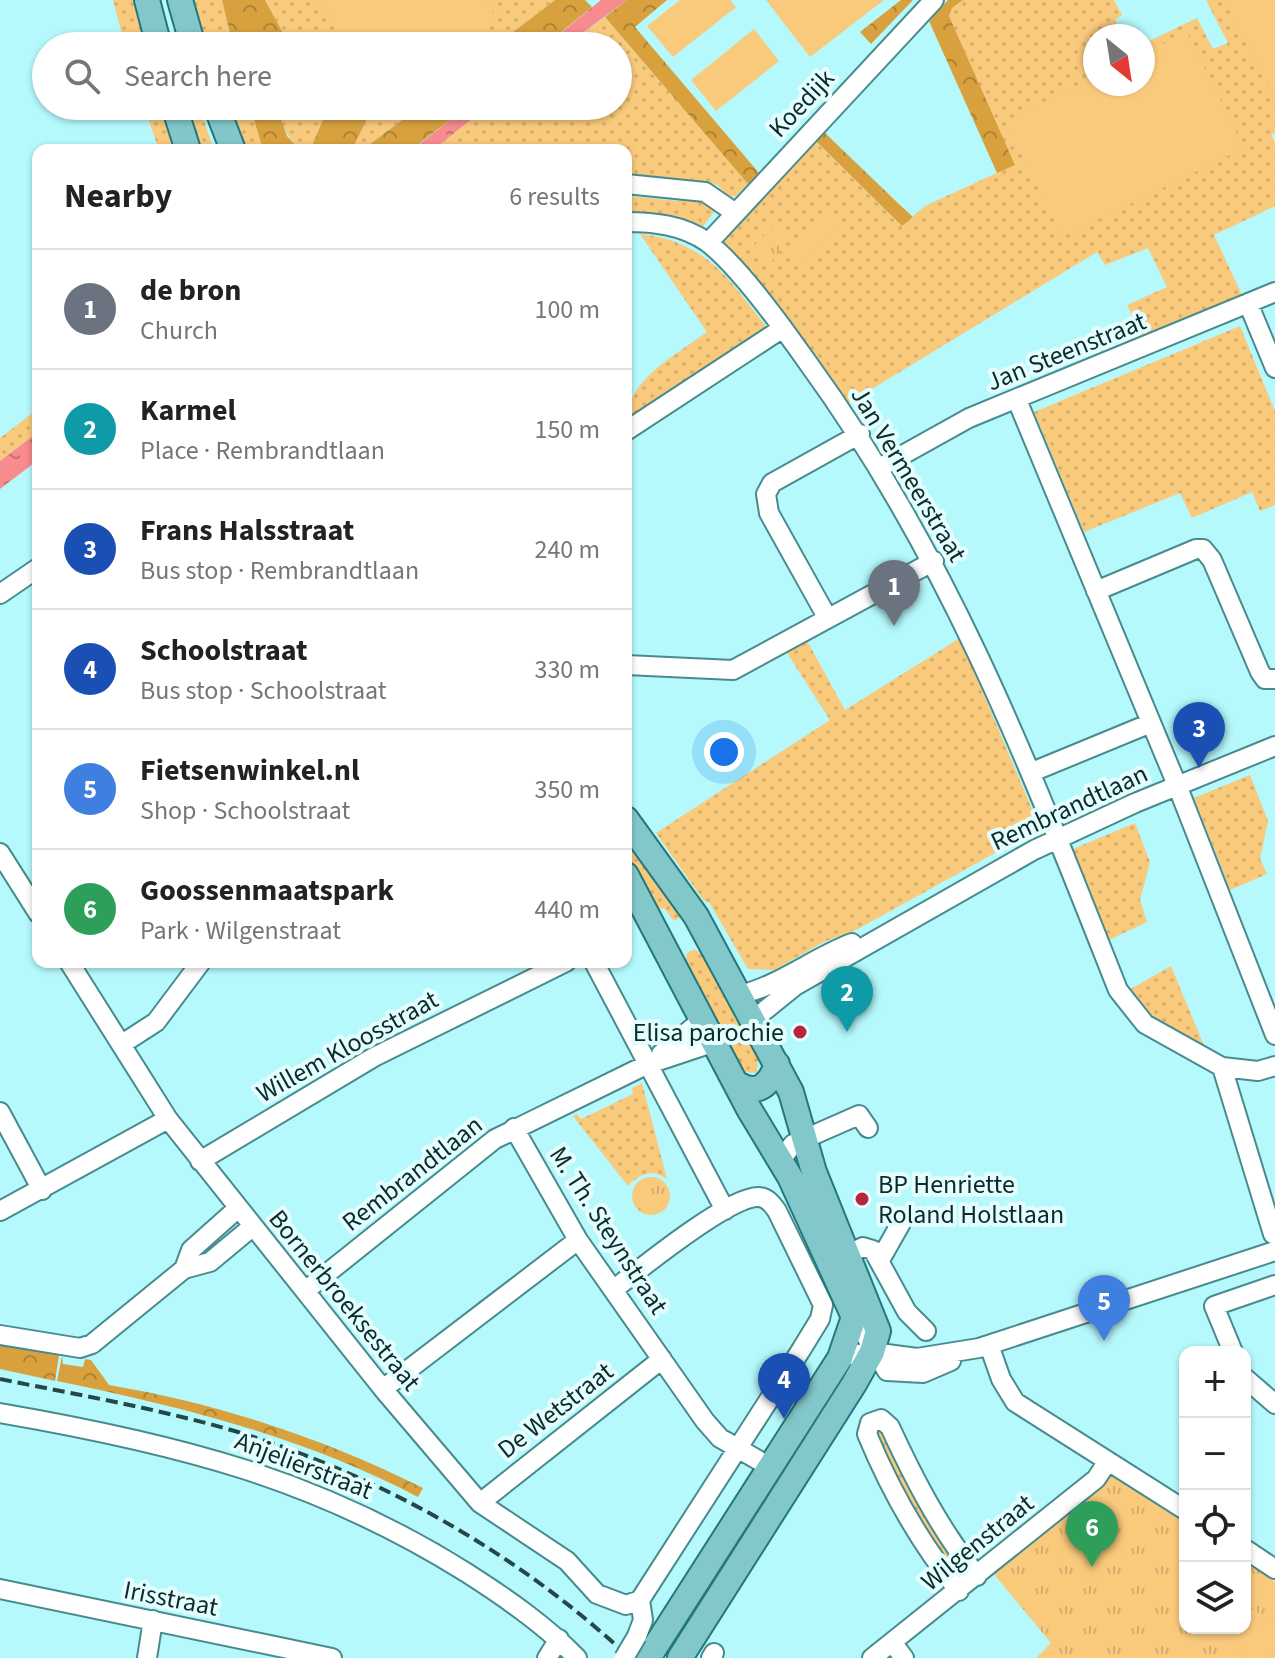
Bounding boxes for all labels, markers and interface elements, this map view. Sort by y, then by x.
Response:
north arrow [1083,24,1155,96]
search box [32,32,632,120]
icon: search [60,54,104,98]
text: Search here [124,55,272,98]
street label: Koedijk [760,61,843,146]
text: Nearby [64,172,172,221]
text: 6 results [509,178,600,215]
text: de bron [140,269,241,312]
text: 1 [83,291,97,328]
text: 100 m [534,291,600,328]
street label: Jan Steenstraat [981,303,1152,400]
text: Church [140,312,218,349]
street label: Jan Vermeerstraat [842,380,976,569]
text: Karmel [140,389,236,432]
text: 2 [83,411,97,448]
text: 150 m [534,411,600,448]
text: Place · Rembrandtlaan [140,432,385,469]
text: Frans Halsstraat [140,509,354,552]
text: 3 [83,531,97,568]
text: 240 m [534,531,600,568]
text: Bus stop · Rembrandtlaan [140,552,419,589]
pin: 1 [868,560,920,626]
text: Schoolstraat [140,629,308,672]
text: 4 [83,651,97,688]
text: 330 m [534,651,600,688]
text: Bus stop · Schoolstraat [140,672,387,709]
pin: 3 [1173,702,1225,768]
your location [704,732,744,772]
text: Fietsenwinkel.nl [140,749,360,792]
street label: Rembrandtlaan [985,755,1154,860]
text: 5 [83,771,97,808]
text: 350 m [534,771,600,808]
text: Shop · Schoolstraat [140,792,350,829]
text: Goossenmaatspark [140,869,394,912]
text: 6 [83,891,97,928]
text: 440 m [534,891,600,928]
text: Park · Wilgenstraat [140,912,341,949]
pin: 2 [821,966,873,1032]
street label: Willem Kloosstraat [250,981,445,1112]
place label: Elisa parochie [633,1014,784,1051]
marker: Elisa parochie [791,1023,809,1041]
street label: Rembrandtlaan [334,1107,490,1240]
street label: M. Th. Steynstraat [540,1139,677,1322]
place label: BP Henriette Roland Holstlaan [878,1166,1064,1233]
marker: BP Henriette Roland Holstlaan [853,1190,871,1208]
street label: Bornerbroeksestraat [260,1202,429,1399]
pin: 5 [1078,1275,1130,1341]
map controls [1179,1346,1251,1634]
button: + [1179,1346,1251,1418]
street label: De Wetstraat [490,1353,621,1467]
pin: 4 [758,1353,810,1419]
button: − [1179,1418,1251,1490]
street label: Anjelierstraat [230,1422,378,1509]
street label: Wilgenstraat [913,1485,1042,1599]
button: locate [1179,1490,1251,1562]
pin: 6 [1066,1501,1118,1567]
button: layers [1179,1562,1251,1634]
street label: Irisstraat [121,1571,221,1626]

